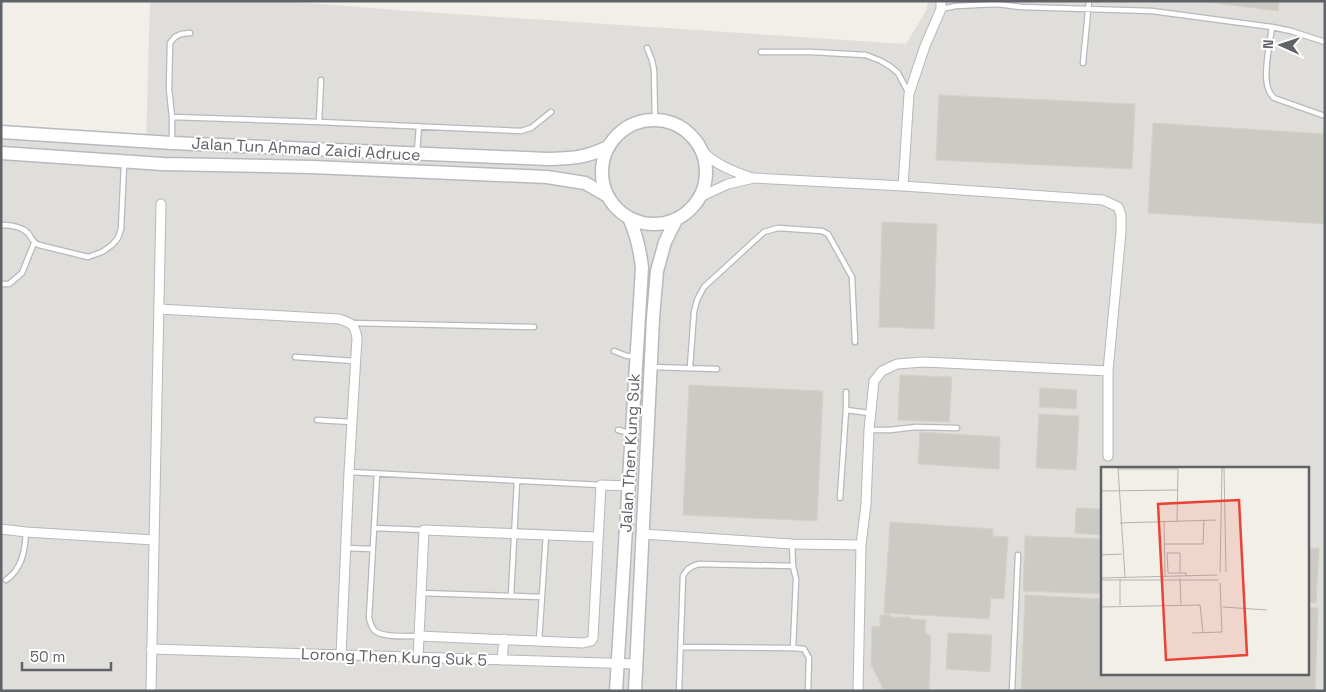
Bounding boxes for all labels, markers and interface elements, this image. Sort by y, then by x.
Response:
north arrow [1256,20,1306,70]
text: N [1259,39,1277,49]
street label: Jalan Tun Ahmad Zaidi Adruce [191,133,421,165]
street label: Jalan Then Kung Suk [615,373,645,533]
inset map [1101,467,1308,674]
scale bar [22,640,111,672]
street label: Lorong Then Kung Suk 5 [301,643,487,671]
text: 50 m [30,647,65,666]

